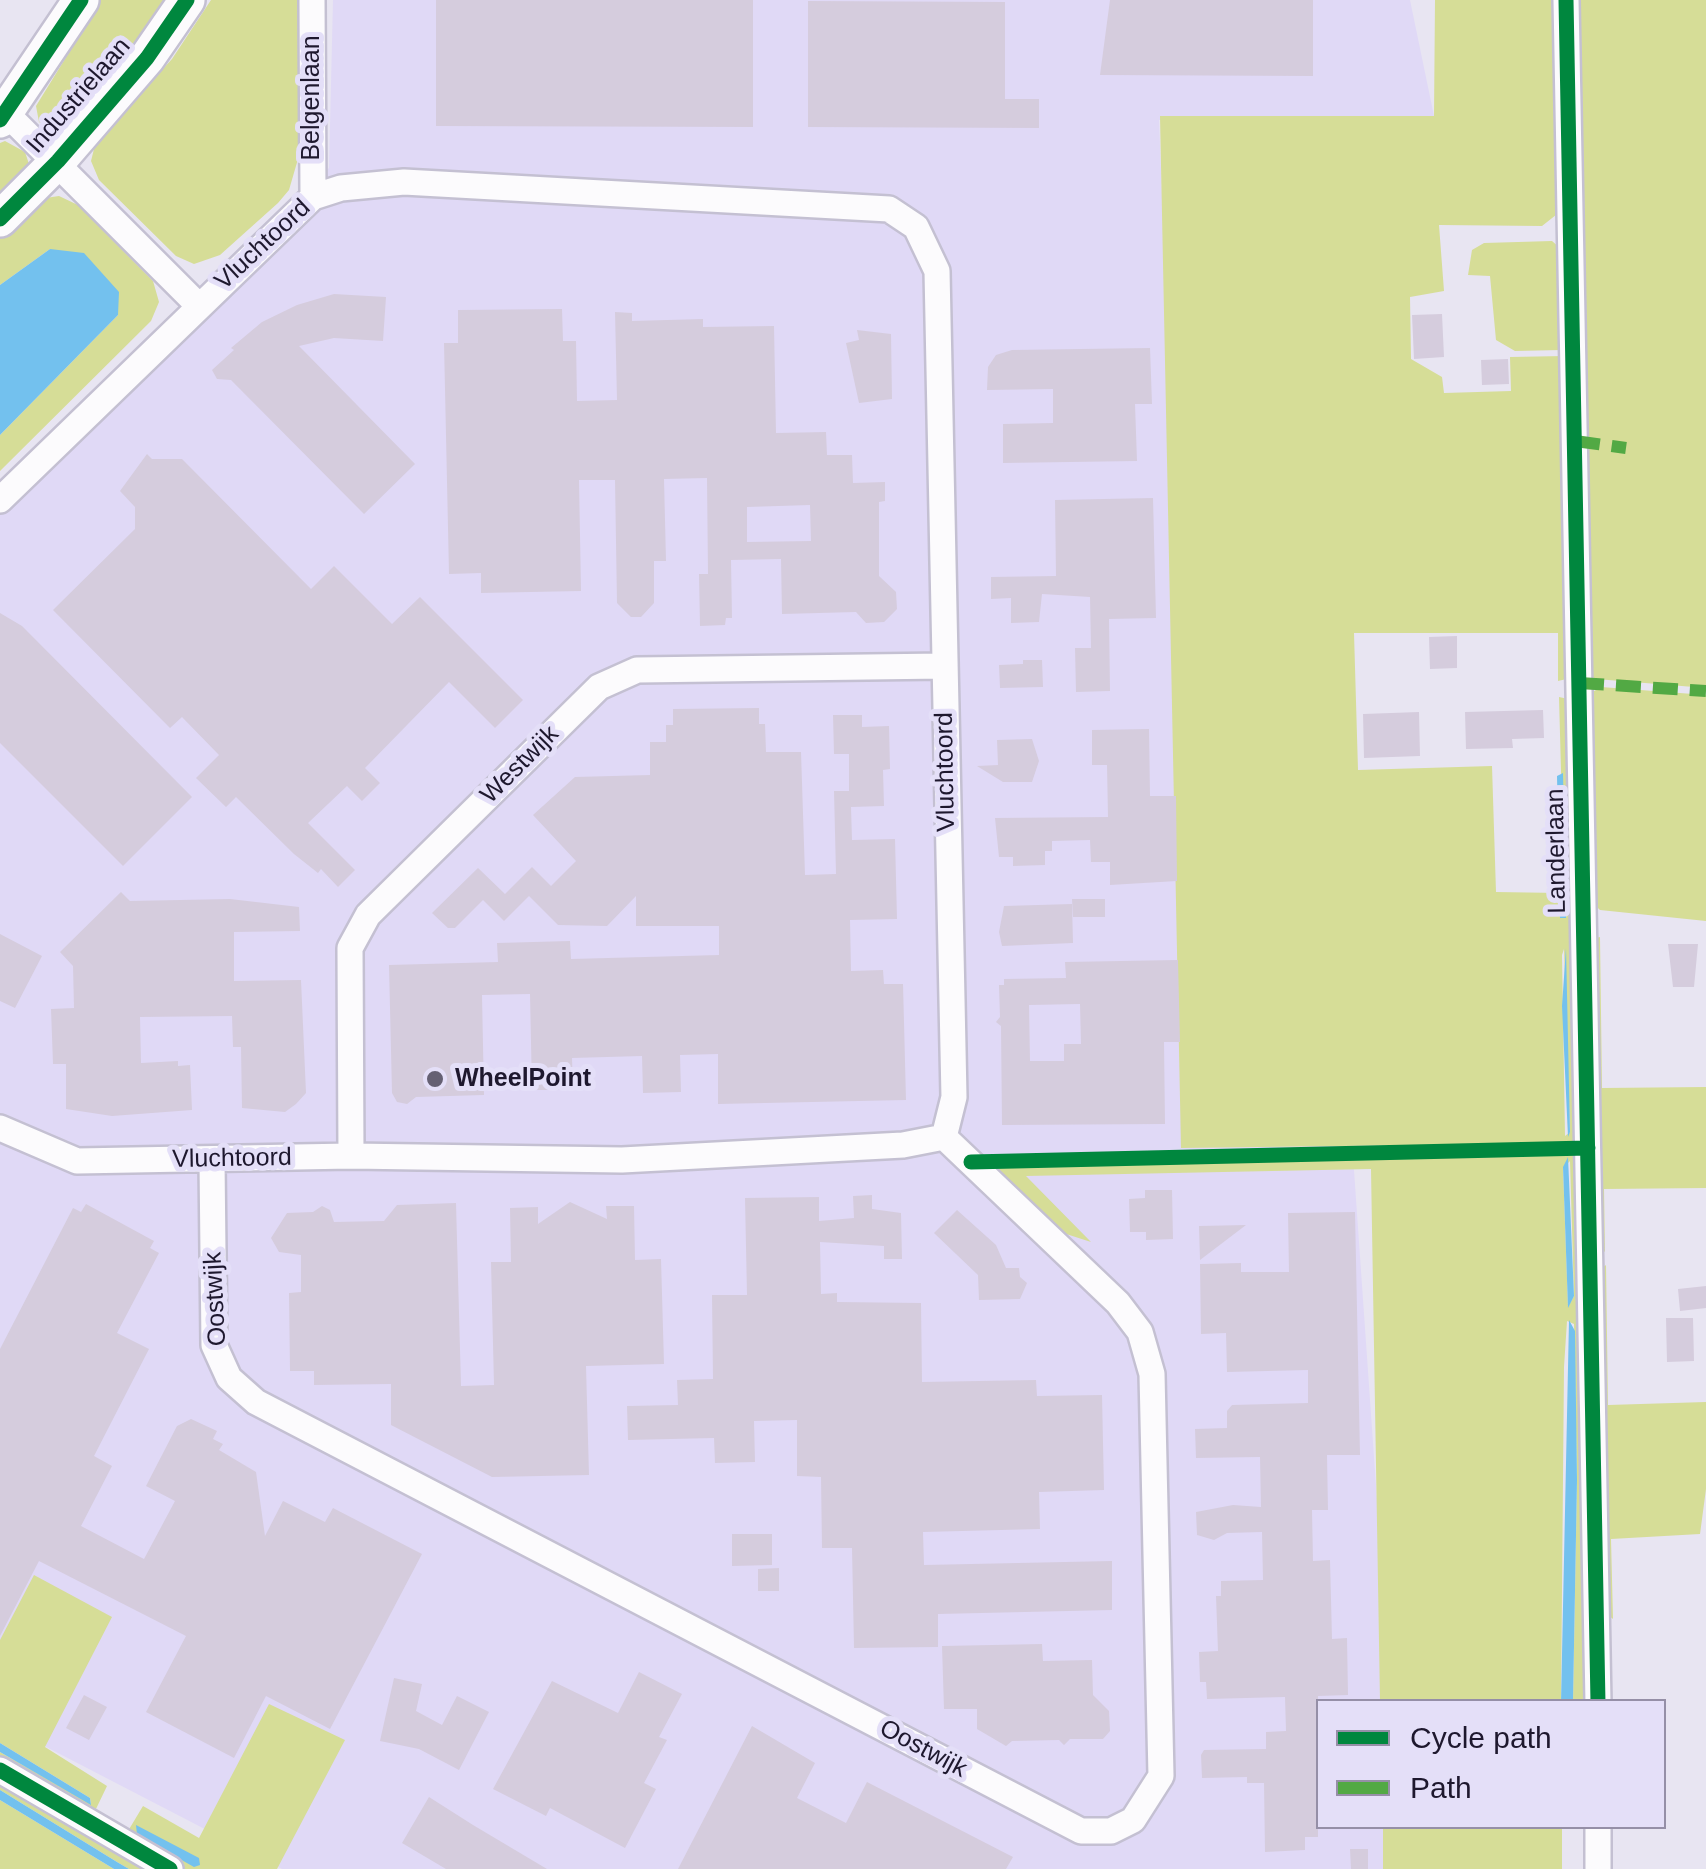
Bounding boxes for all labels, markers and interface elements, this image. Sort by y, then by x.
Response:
street label: Industrielaan [21,32,137,160]
street label: Belgenlaan [297,35,327,161]
street label: Vluchtoord [209,193,317,297]
street label: Vluchtoord [930,712,962,832]
street label: Westwijk [475,720,565,810]
street label: Landerlaan [1541,788,1573,914]
place label: WheelPoint [455,1064,591,1094]
marker: WheelPoint [424,1068,446,1090]
street label: Vluchtoord [172,1143,292,1175]
street label: Oostwijk [199,1251,233,1347]
legend [1316,1699,1666,1829]
street label: Oostwijk [874,1714,972,1784]
text: Cycle path [1410,1721,1552,1754]
text: Path [1410,1771,1472,1804]

